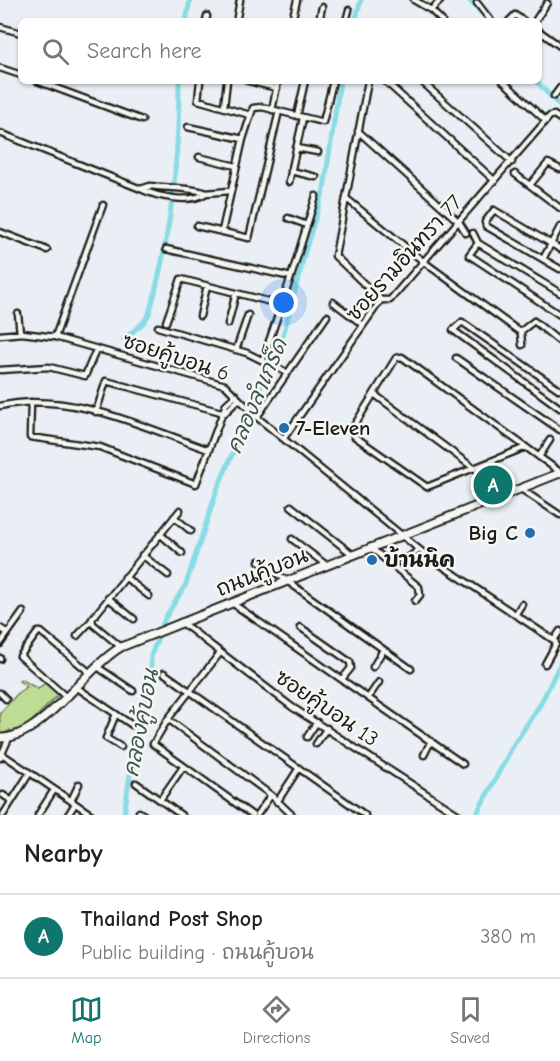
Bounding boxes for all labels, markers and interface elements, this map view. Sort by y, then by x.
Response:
search box [18,18,542,84]
icon: search [39,35,72,68]
text: Search here [87,38,202,64]
street label: ซอยรามอินทรา 77 [341,190,467,326]
your location [269,288,298,317]
street label: ซอยคู้บอน 6 [118,327,233,389]
water label: คลองลำเกร็ด [219,333,293,457]
place label: 7-Eleven [296,416,370,440]
marker: 7-Eleven [277,421,291,435]
pin: A [474,462,512,508]
place label: Big C [468,521,518,545]
marker: Big C [523,526,537,540]
street label: ถนนคู้บอน [212,542,313,605]
place label: บ้านนิค [384,546,455,572]
marker: บ้านนิค [365,553,379,567]
street label: ซอยคู้บอน 13 [269,664,383,754]
water label: คลองคู้บอน [117,665,167,780]
text: Nearby [24,839,103,869]
text: Thailand Post Shop [81,906,263,932]
text: A [38,925,49,948]
text: 380 m [480,925,536,948]
text: Public building · ถนนคู้บอน [81,941,314,964]
tab: Map [70,993,103,1047]
tab: Directions [243,993,310,1047]
tab: Saved [450,993,490,1047]

